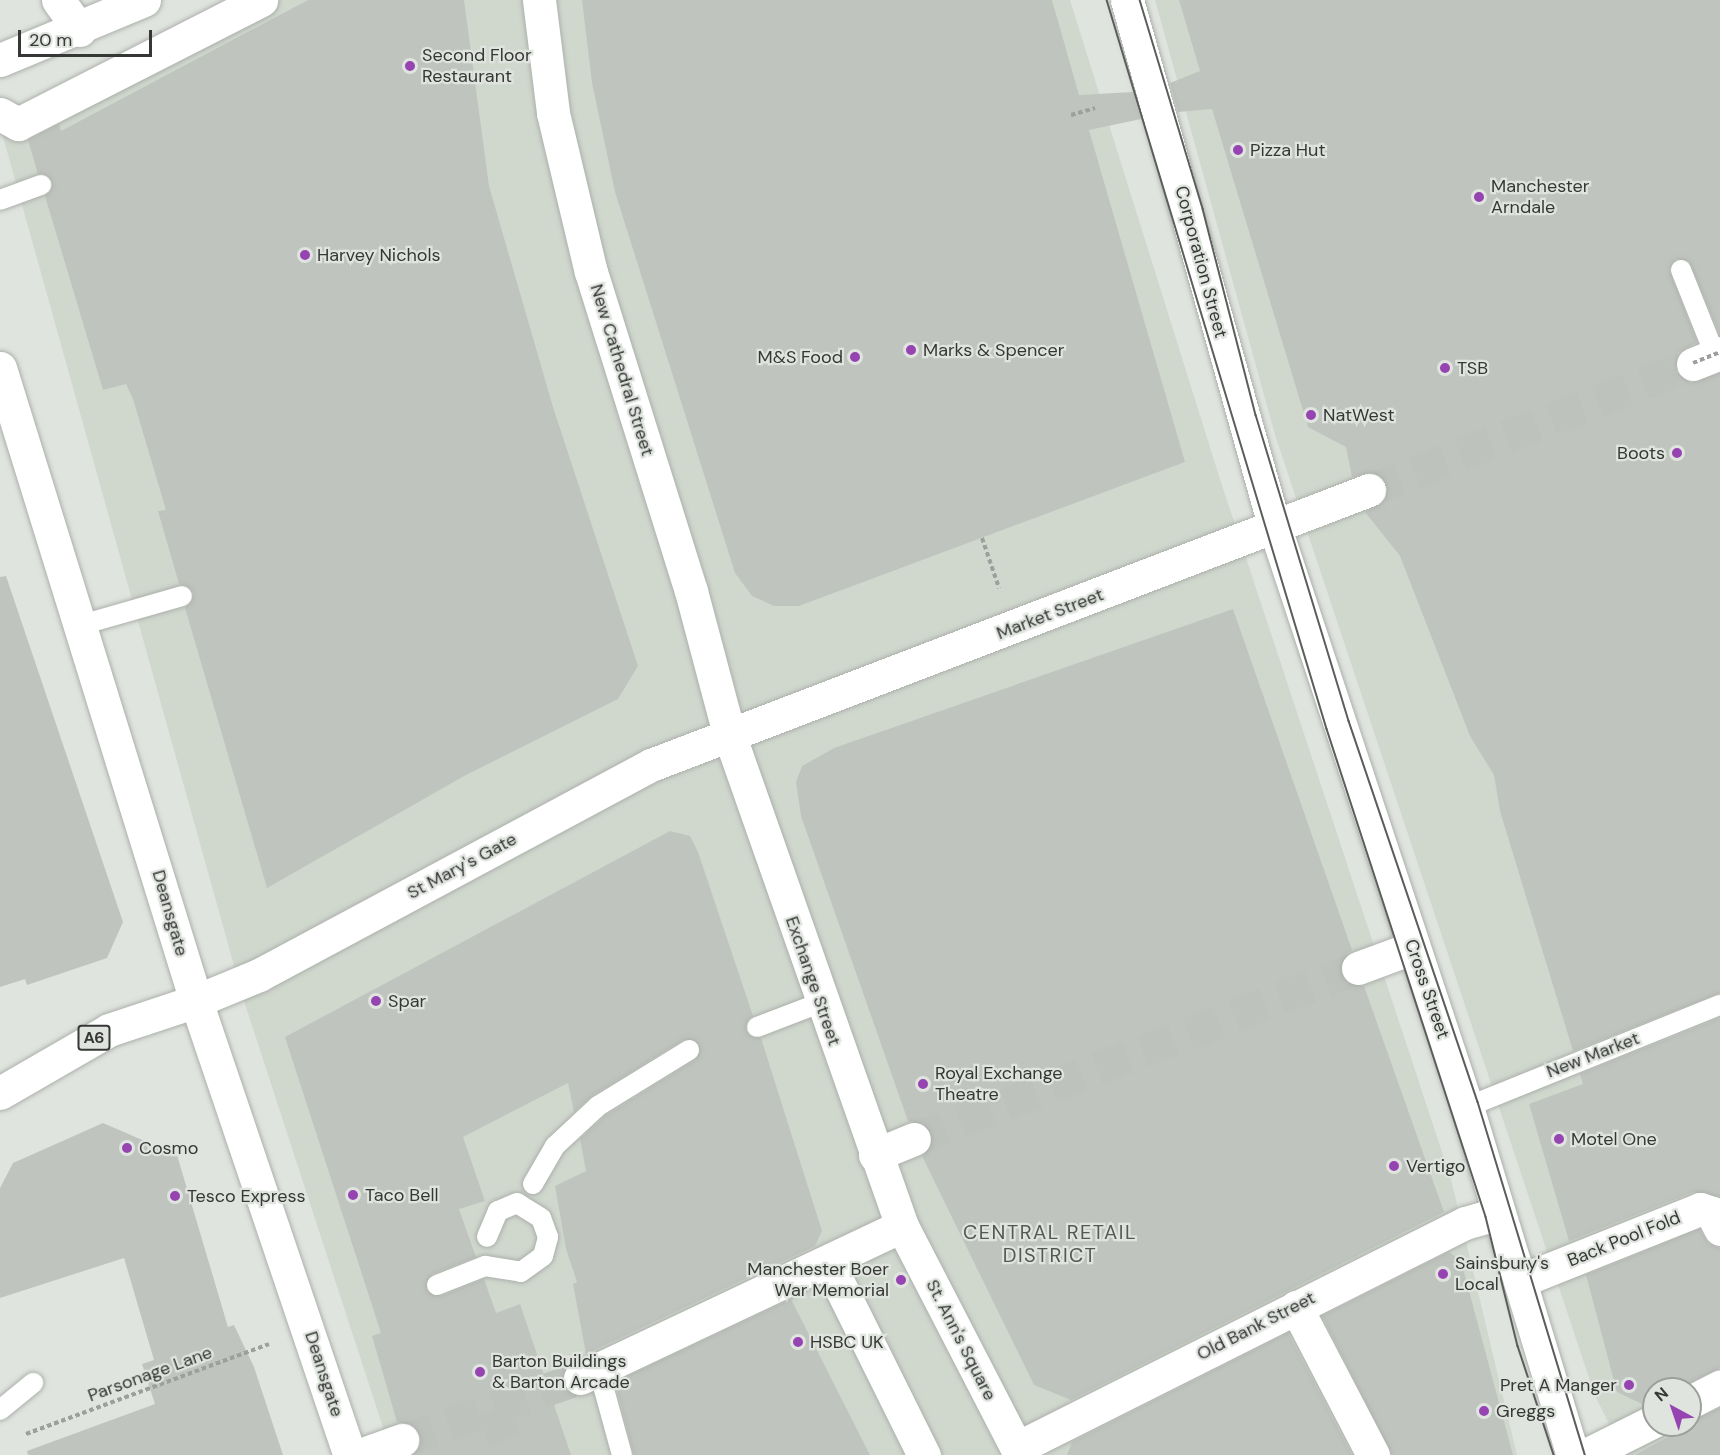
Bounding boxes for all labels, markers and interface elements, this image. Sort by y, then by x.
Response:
scale bar [21,18,154,56]
text: 20 m [29,28,72,52]
place label: Second Floor Restaurant [422,45,532,88]
marker: Second Floor Restaurant [403,59,417,73]
place label: Pizza Hut [1250,139,1325,161]
marker: Pizza Hut [1231,143,1245,157]
place label: Manchester Arndale [1491,176,1589,219]
street label: Corporation Street [1170,184,1232,340]
marker: Manchester Arndale [1472,190,1486,204]
place label: Harvey Nichols [317,244,441,266]
marker: Harvey Nichols [298,248,312,262]
street label: New Cathedral Street [586,282,658,458]
place label: Marks & Spencer [923,339,1064,361]
marker: Marks & Spencer [904,343,918,357]
place label: M&S Food [758,346,843,368]
marker: M&S Food [848,350,862,364]
place label: TSB [1457,357,1488,379]
marker: TSB [1438,361,1452,375]
place label: NatWest [1323,404,1394,426]
marker: NatWest [1304,408,1318,422]
place label: Boots [1617,442,1665,464]
marker: Boots [1670,446,1684,460]
street label: Market Street [993,584,1107,644]
street label: St Mary's Gate [404,828,520,904]
street label: Deansgate [147,868,193,958]
street label: Exchange Street [781,914,845,1048]
street label: Cross Street [1400,936,1454,1042]
place label: Spar [388,990,426,1012]
marker: Spar [369,994,383,1008]
road number: A6 [76,1025,112,1051]
street label: New Market [1543,1027,1643,1083]
place label: Royal Exchange Theatre [935,1063,1063,1106]
marker: Royal Exchange Theatre [916,1077,930,1091]
place label: Motel One [1571,1128,1657,1150]
marker: Motel One [1552,1132,1566,1146]
place label: Cosmo [139,1137,198,1159]
marker: Cosmo [120,1141,134,1155]
place label: Vertigo [1406,1155,1465,1177]
marker: Vertigo [1387,1159,1401,1173]
place label: Taco Bell [365,1184,438,1206]
place label: Tesco Express [187,1185,305,1207]
marker: Taco Bell [346,1188,360,1202]
marker: Tesco Express [168,1189,182,1203]
street label: Back Pool Fold [1564,1206,1684,1272]
district label: CENTRAL RETAIL DISTRICT [963,1221,1137,1268]
place label: Sainsbury's Local [1455,1253,1549,1296]
place label: Manchester Boer War Memorial [747,1259,889,1302]
marker: Sainsbury's Local [1436,1267,1450,1281]
marker: Manchester Boer War Memorial [894,1273,908,1287]
street label: St. Ann's Square [921,1276,1001,1404]
street label: Old Bank Street [1193,1287,1319,1365]
street label: Deansgate [300,1329,348,1419]
place label: HSBC UK [810,1331,884,1353]
marker: HSBC UK [791,1335,805,1349]
street label: Parsonage Lane [85,1341,215,1407]
place label: Barton Buildings & Barton Arcade [492,1351,630,1394]
marker: Barton Buildings & Barton Arcade [473,1365,487,1379]
place label: Pret A Manger [1500,1374,1617,1396]
north arrow [1642,1377,1702,1437]
marker: Pret A Manger [1622,1378,1636,1392]
text: N [1650,1383,1673,1406]
place label: Greggs [1496,1400,1555,1422]
marker: Greggs [1477,1404,1491,1418]

